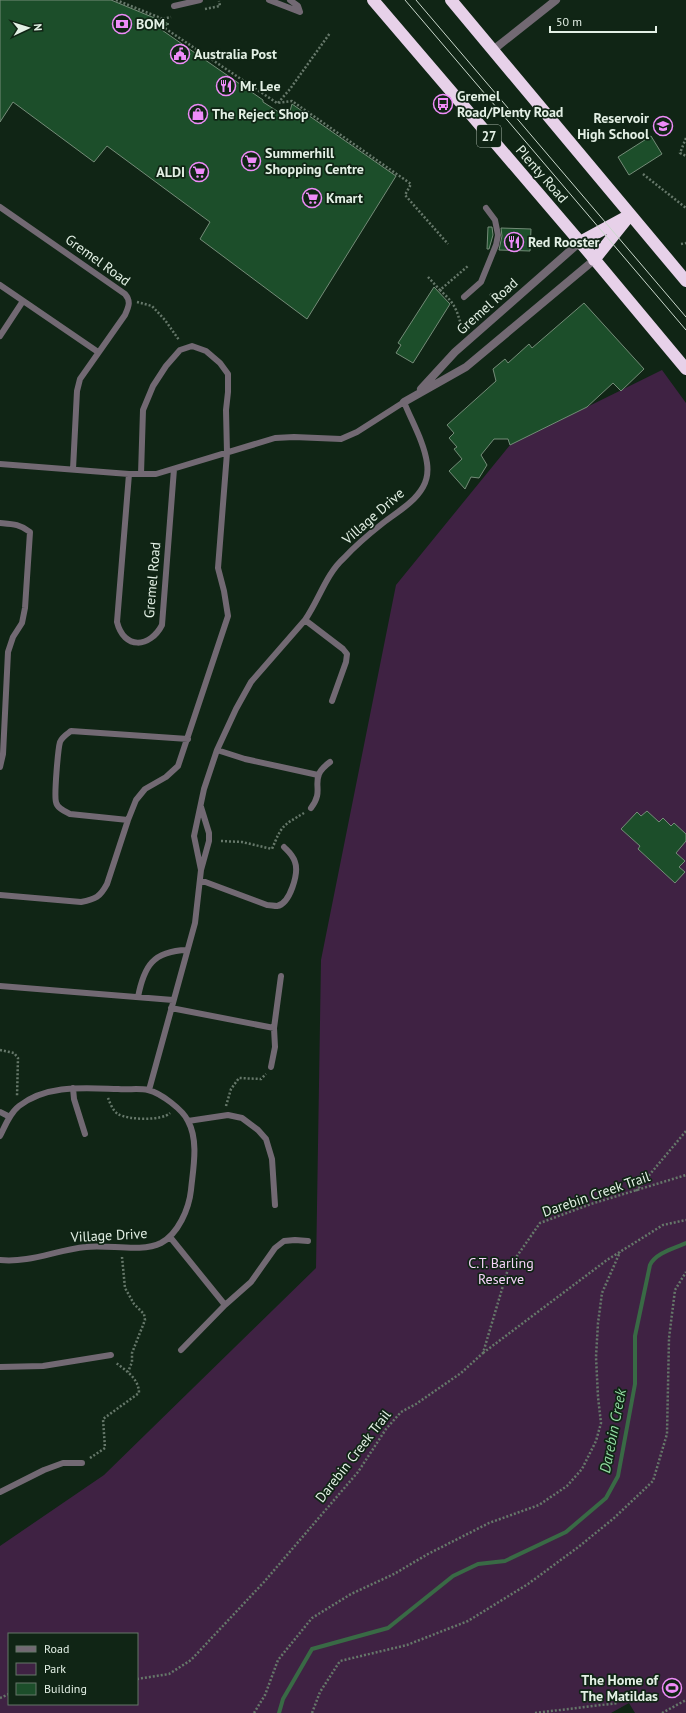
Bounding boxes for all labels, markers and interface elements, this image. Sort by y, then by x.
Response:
north arrow [8,8,48,48]
scale bar [550,8,656,34]
bank icon: BOM [111,13,133,35]
text: 50 m [556,14,582,29]
place label: BOM [136,15,165,33]
text: N [31,23,45,31]
public building icon: Australia Post [169,43,191,65]
place label: Australia Post [194,45,277,63]
restaurant icon: Mr Lee [215,75,237,97]
place label: Mr Lee [240,77,281,95]
place label: Gremel Road/Plenty Road [457,87,563,121]
bus stop icon: Gremel Road/Plenty Road [432,93,454,115]
shop icon: The Reject Shop [187,103,209,125]
place label: The Reject Shop [212,105,309,123]
place label: Reservoir High School [577,109,650,143]
school or university icon: Reservoir High School [652,115,674,137]
road number: 27 [477,125,501,147]
street label: Plenty Road [512,141,572,207]
place label: Summerhill Shopping Centre [265,144,364,178]
supermarket icon: Summerhill Shopping Centre [240,150,262,172]
supermarket icon: ALDI [188,161,210,183]
place label: ALDI [156,163,185,181]
supermarket icon: Kmart [301,187,323,209]
place label: Kmart [326,189,363,207]
street label: Gremel Road [62,230,134,290]
restaurant icon: Red Rooster [503,231,525,253]
place label: Red Rooster [528,233,600,251]
street label: Gremel Road [453,274,521,338]
street label: Village Drive [337,484,408,549]
street label: Gremel Road [140,541,164,619]
street label: Darebin Creek Trail [540,1167,652,1221]
street label: Village Drive [69,1224,148,1246]
park label: C.T. Barling Reserve [468,1254,534,1288]
water label: Darebin Creek [595,1386,630,1475]
street label: Darebin Creek Trail [311,1406,395,1506]
legend [8,1633,138,1705]
text: Road [44,1641,69,1656]
text: Park [44,1661,66,1676]
place label: The Home of The Matildas [580,1671,660,1705]
sports icon: The Home of The Matildas [661,1677,683,1699]
text: Building [44,1681,87,1696]

